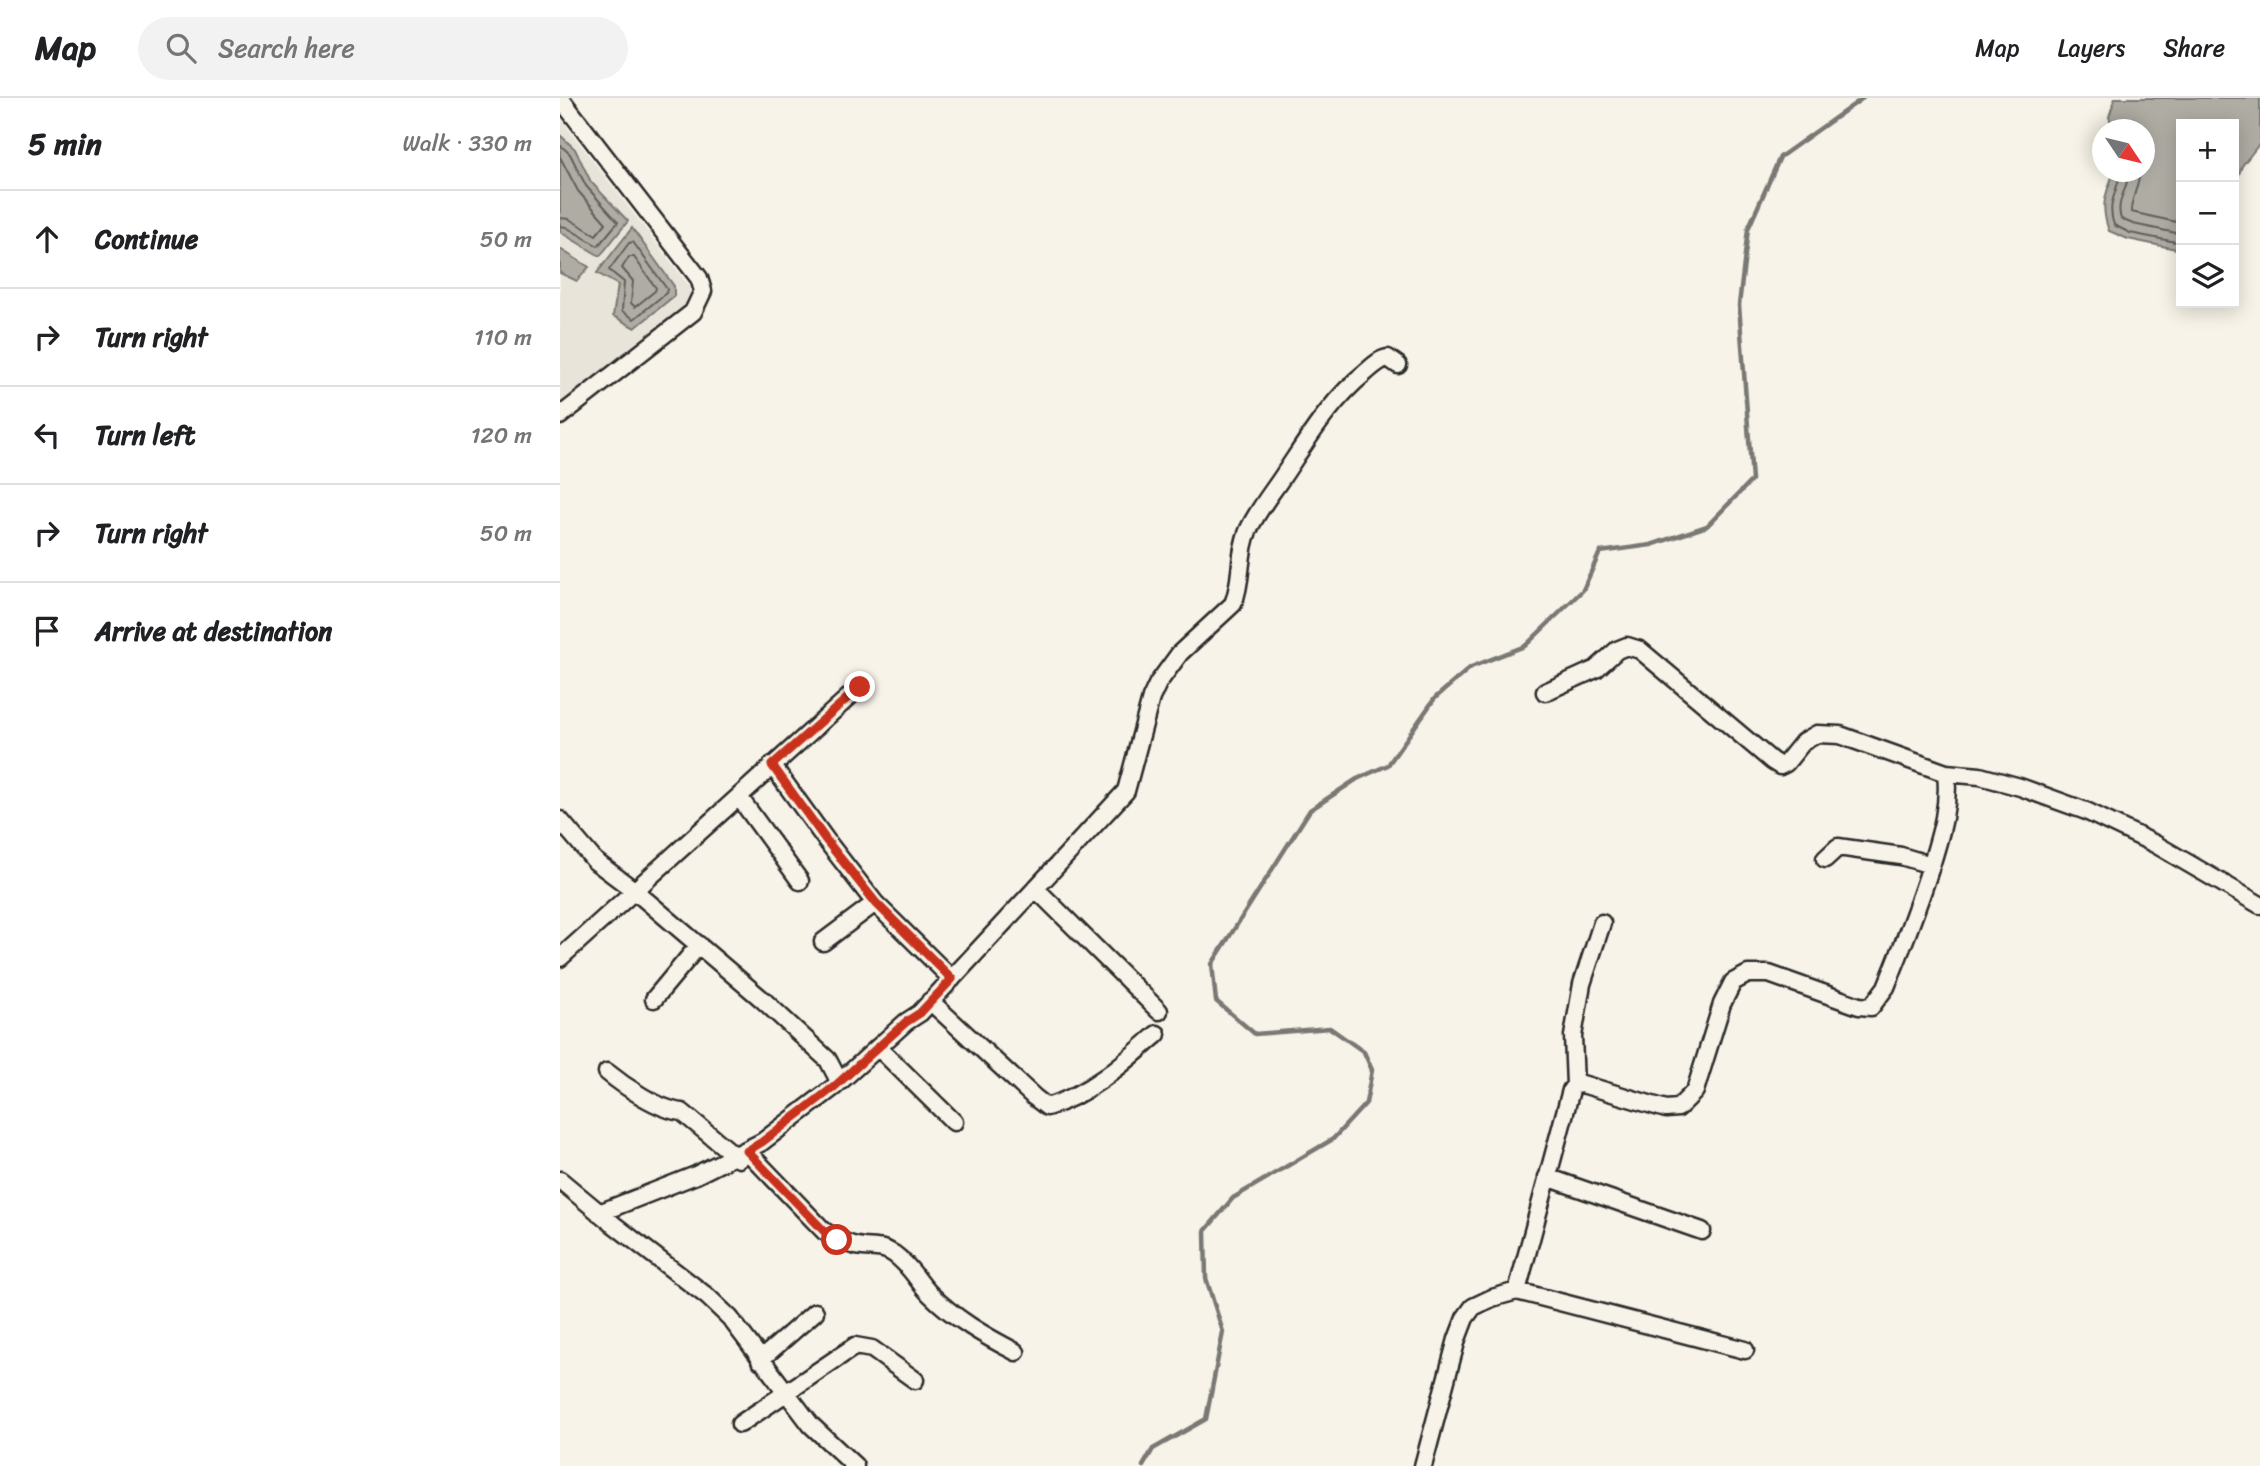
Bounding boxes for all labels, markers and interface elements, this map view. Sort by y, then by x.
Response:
search box [138,17,628,80]
text: Map [35,19,96,77]
text: Search here [218,25,355,71]
text: Map [1975,27,2020,69]
text: Layers [2058,27,2125,69]
text: Share [2163,27,2225,69]
icon: search [162,29,200,67]
text: 5 min [28,117,102,171]
north arrow [2092,119,2155,182]
map controls [2176,119,2239,308]
button: + [2176,119,2239,182]
text: Walk · 330 m [402,123,532,164]
button: − [2176,182,2239,245]
text: Continue [95,216,198,262]
text: 50 m [480,219,532,260]
icon: ahead [28,220,66,258]
button: layers [2176,245,2239,308]
text: Turn right [95,314,208,360]
text: 110 m [474,317,532,358]
icon: right [28,318,66,356]
text: Turn left [95,412,195,458]
text: 120 m [471,415,532,456]
icon: left [28,416,66,454]
text: Turn right [95,510,208,556]
text: 50 m [480,513,532,554]
icon: right [28,514,66,552]
text: Arrive at destination [95,608,332,654]
icon: arrive [28,612,66,650]
route end [844,671,875,702]
route start [821,1224,852,1255]

